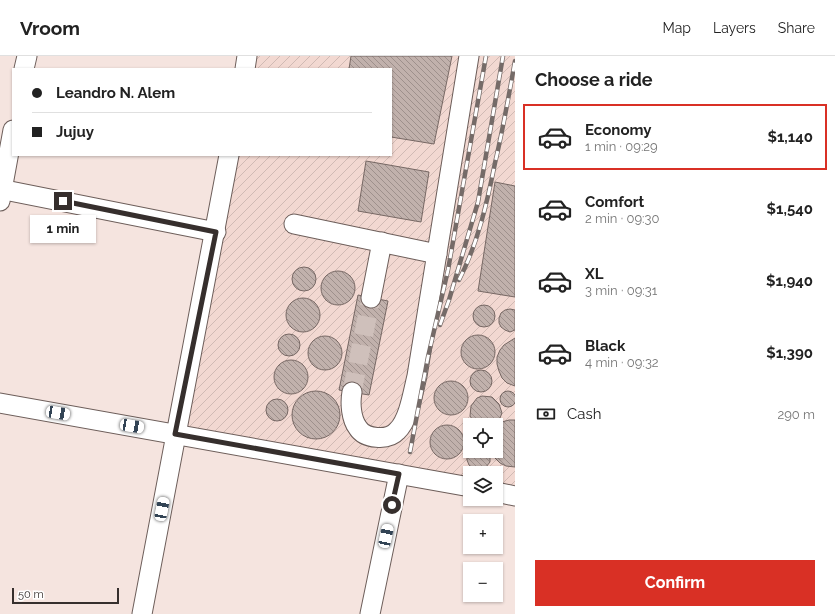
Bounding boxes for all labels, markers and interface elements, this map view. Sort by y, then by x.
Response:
text: Vroom [20,17,80,39]
text: Map [663,20,691,36]
text: Layers [713,20,756,36]
text: Share [778,20,815,36]
text: Choose a ride [535,69,653,90]
text: Leandro N. Alem [56,84,175,102]
icon: car [537,119,573,155]
text: Economy [585,121,652,139]
text: Jujuy [56,123,94,141]
text: $1,140 [767,128,813,146]
text: 1 min · 09:29 [585,139,658,154]
icon: car [537,191,573,227]
route end [54,192,72,210]
text: Comfort [585,193,644,211]
text: $1,540 [767,200,813,218]
text: 2 min · 09:30 [585,211,659,226]
callout: 1 min [30,215,96,243]
text: 1 min [47,221,79,236]
icon: car [537,263,573,299]
text: XL [585,265,603,283]
text: $1,940 [766,272,813,290]
text: 3 min · 09:31 [585,283,657,298]
icon: car [537,335,573,371]
text: Black [585,337,625,355]
text: $1,390 [766,344,813,362]
text: 4 min · 09:32 [585,355,659,370]
icon: cash [535,403,557,425]
car [45,405,71,421]
text: Cash [567,405,601,423]
text: 290 m [777,407,815,422]
car [119,418,145,434]
map controls [463,418,503,602]
button: locate [463,418,503,458]
button: layers [463,466,503,506]
car [154,496,170,522]
route start [383,496,401,514]
button: + [463,514,503,554]
car [378,523,394,549]
button: Confirm [535,560,815,606]
button: − [463,562,503,602]
scale bar [12,586,119,605]
text: 50 m [18,588,44,601]

